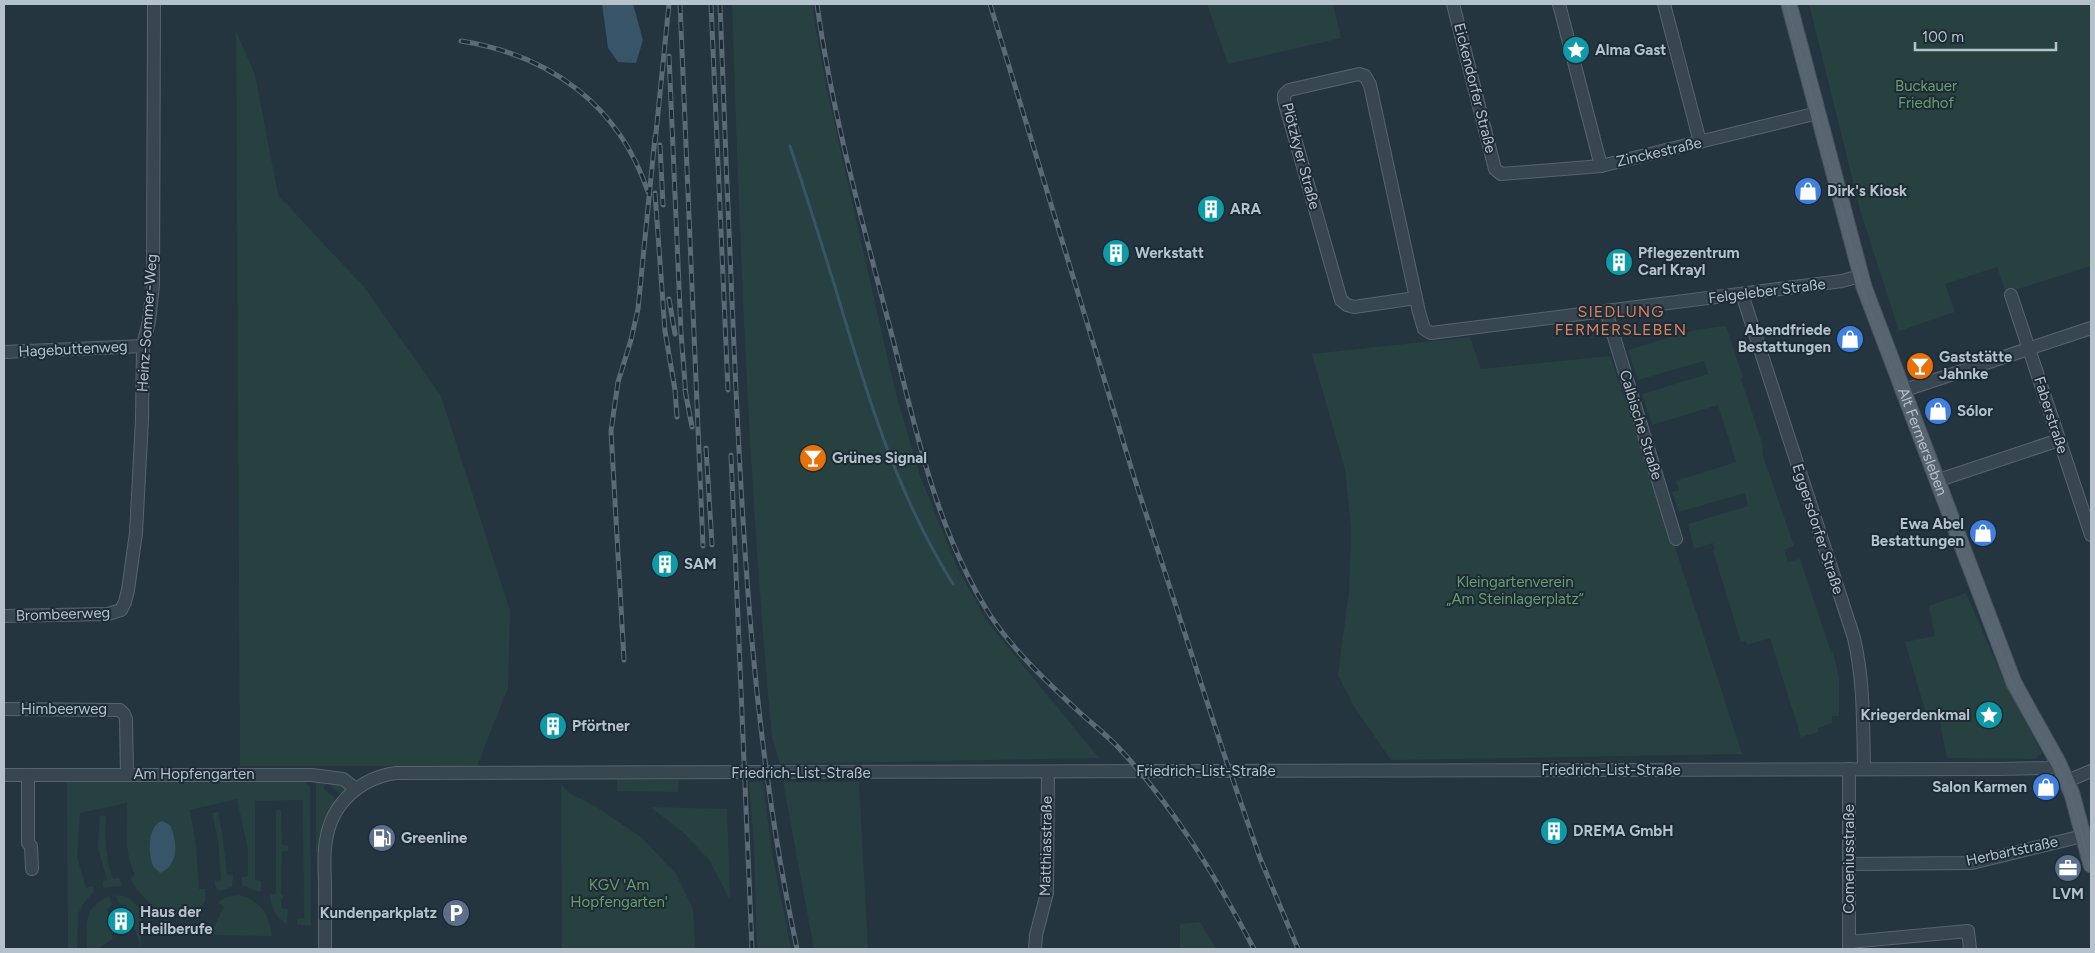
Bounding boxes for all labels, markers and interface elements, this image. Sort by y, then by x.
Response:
scale bar [1915,20,2056,52]
street label: Eickendorfer Straße [1450,21,1500,155]
text: 100 m [1922,28,1964,46]
place icon: Alma Gast [1561,35,1591,65]
place label: Alma Gast [1595,41,1666,59]
park label: Buckauer Friedhof [1895,77,1957,112]
street label: Plötzkyer Straße [1278,101,1324,211]
street label: Zinckestraße [1615,133,1703,171]
shop icon: Dirk's Kiosk [1793,176,1823,206]
place label: Dirk's Kiosk [1827,182,1907,200]
building icon: ARA [1196,194,1226,224]
place label: ARA [1230,200,1261,218]
building icon: Werkstatt [1101,238,1131,268]
place label: Werkstatt [1135,244,1204,262]
place label: Pflegezentrum Carl Krayl [1638,244,1740,279]
building icon: Pflegezentrum Carl Krayl [1604,247,1634,277]
street label: Heinz-Sommer-Weg [133,253,161,393]
street label: Felgeleber Straße [1707,275,1827,307]
district label: SIEDLUNG FERMERSLEBEN [1555,302,1687,339]
place label: Abendfriede Bestattungen [1738,321,1832,356]
shop icon: Abendfriede Bestattungen [1835,324,1865,354]
street label: Hagebuttenweg [18,337,128,361]
place label: Gaststätte Jahnke [1939,348,2013,383]
bar icon: Gaststätte Jahnke [1905,351,1935,381]
street label: Calbische Straße [1616,368,1666,482]
street label: Faberstraße [2030,374,2072,456]
street label: Alt Fermersleben [1894,385,1951,498]
shop icon: Sólor [1923,396,1953,426]
place label: Sólor [1957,402,1993,420]
bar icon: Grünes Signal [798,443,828,473]
place label: Grünes Signal [832,449,927,467]
street label: Eggersdorfer Straße [1788,462,1848,596]
place label: Ewa Abel Bestattungen [1871,515,1964,550]
shop icon: Ewa Abel Bestattungen [1968,518,1998,548]
building icon: SAM [650,549,680,579]
place label: SAM [684,555,717,573]
park label: Kleingartenverein „Am Steinlagerplatz“ [1446,573,1584,608]
street label: Brombeerweg [15,603,111,625]
street label: Himbeerweg [21,700,107,718]
place icon: Kriegerdenkmal [1974,700,2004,730]
place label: Kriegerdenkmal [1861,706,1970,724]
building icon: Pförtner [538,711,568,741]
place label: Pförtner [572,717,630,735]
street label: Friedrich-List-Straße [1541,761,1681,779]
street label: Friedrich-List-Straße [1136,762,1276,780]
street label: Friedrich-List-Straße [731,764,871,782]
street label: Am Hopfengarten [133,765,255,783]
shop icon: Salon Karmen [2031,772,2061,802]
place label: Salon Karmen [1932,778,2027,796]
street label: Matthiasstraße [1036,796,1056,896]
street label: Comeniusstraße [1840,804,1858,914]
building icon: DREMA GmbH [1539,816,1569,846]
place label: DREMA GmbH [1573,822,1674,840]
fuel station icon: Greenline [367,823,397,853]
place label: Greenline [401,829,468,847]
street label: Herbartstraße [1964,832,2060,870]
office icon: LVM [2053,853,2083,883]
park label: KGV 'Am Hopfengarten' [570,876,668,911]
place label: LVM [2052,885,2084,903]
parking icon: Kundenparkplatz [441,898,471,928]
place label: Haus der Heilberufe [140,903,213,938]
place label: Kundenparkplatz [320,904,437,922]
building icon: Haus der Heilberufe [106,906,136,936]

